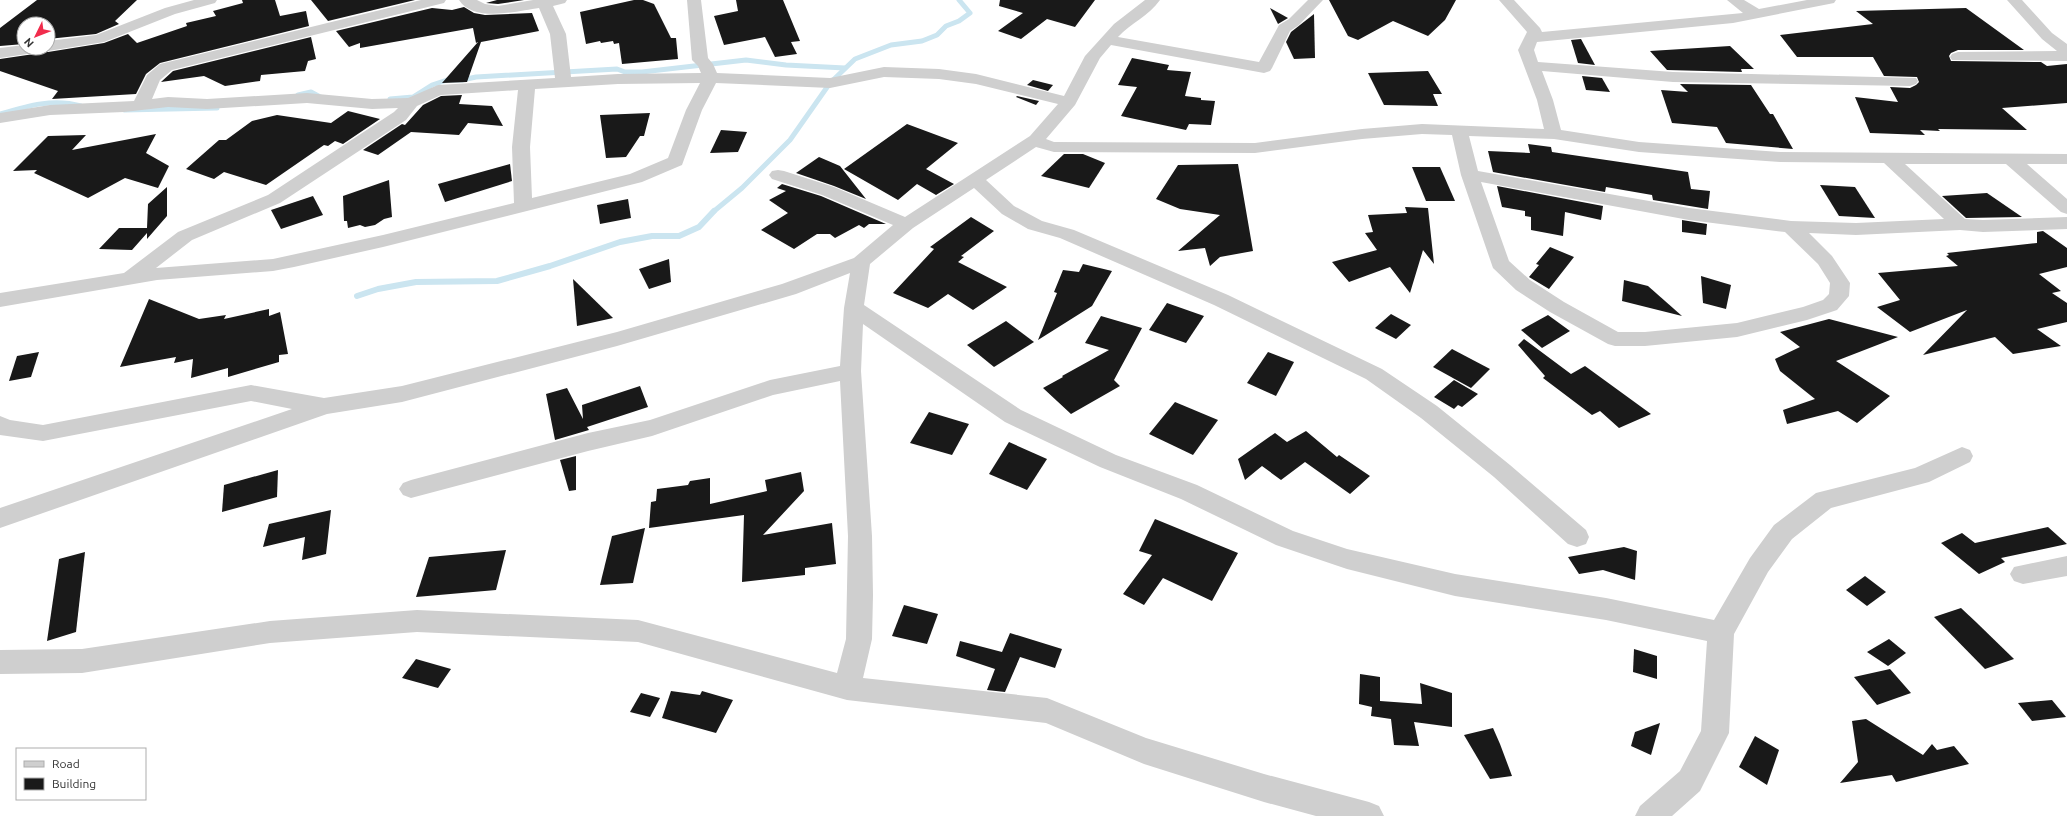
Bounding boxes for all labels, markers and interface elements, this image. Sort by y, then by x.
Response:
north arrow [16,16,56,56]
text: N [21,36,36,50]
legend [16,748,146,800]
text: Road [52,757,80,770]
text: Building [52,777,96,790]

